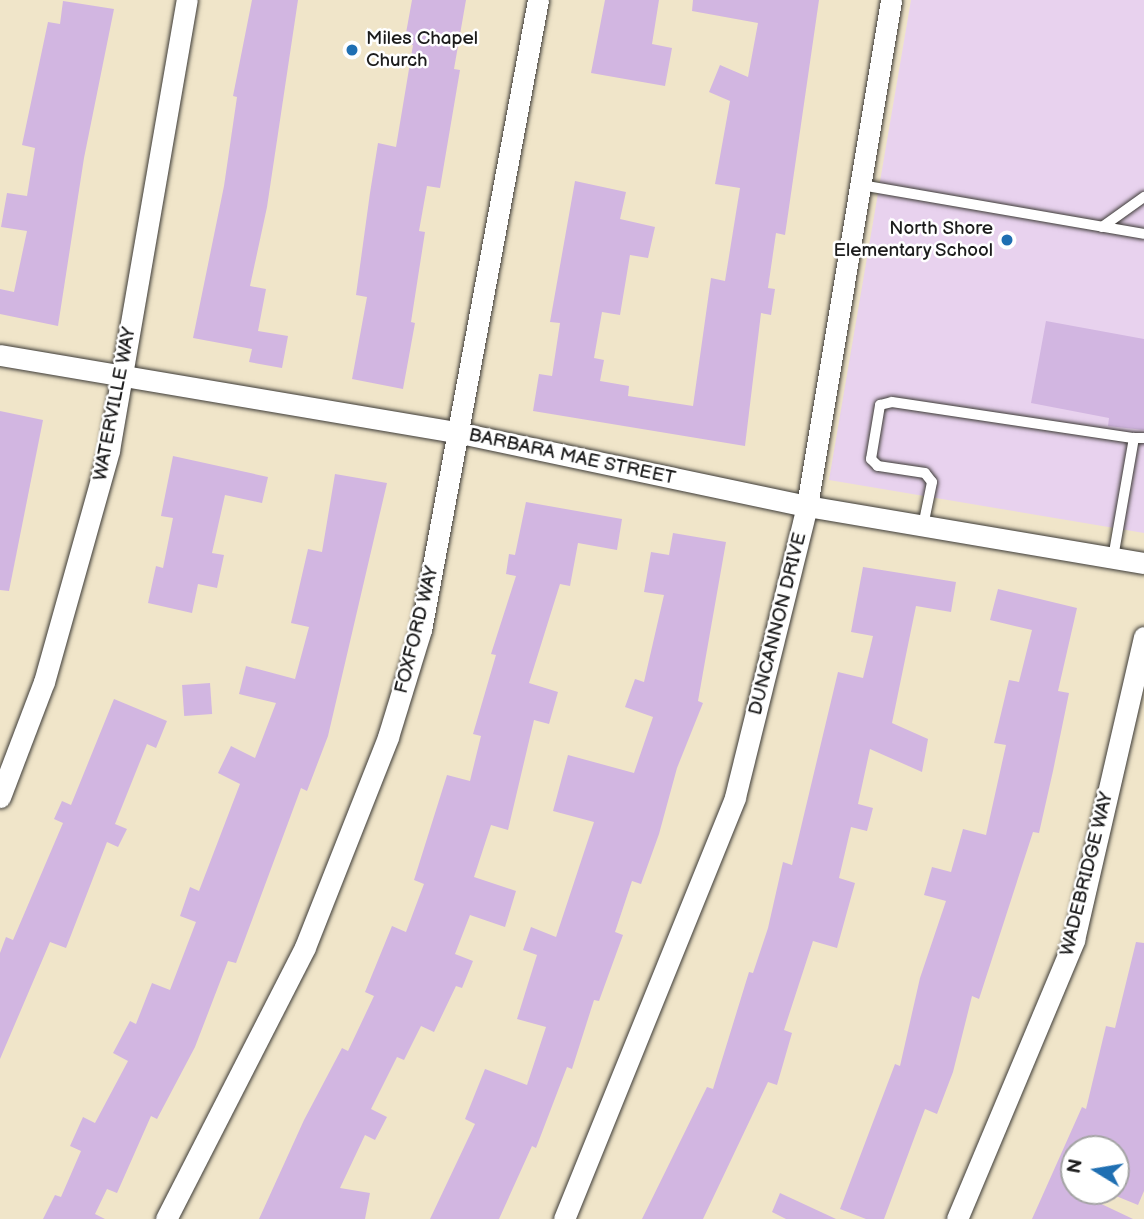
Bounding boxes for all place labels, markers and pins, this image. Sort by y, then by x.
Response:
place label: Miles Chapel Church [366,28,478,72]
marker: Miles Chapel Church [344,42,360,58]
place label: North Shore Elementary School [832,218,993,262]
marker: North Shore Elementary School [999,232,1015,248]

